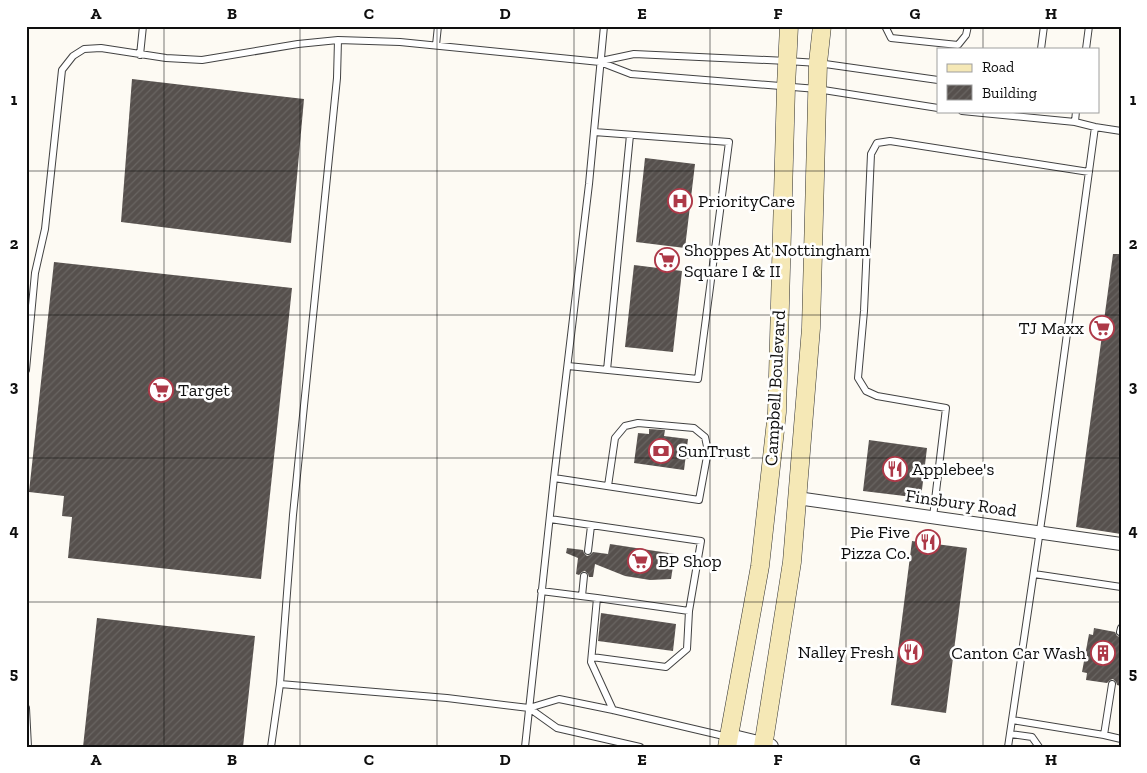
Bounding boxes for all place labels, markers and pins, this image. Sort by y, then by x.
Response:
hospital icon: PriorityCare [667,188,693,214]
place label: PriorityCare [698,190,795,212]
place label: Shoppes At Nottingham Square I & II [684,239,870,282]
supermarket icon: Shoppes At Nottingham Square I & II [654,247,680,273]
supermarket icon: TJ Maxx [1089,315,1115,341]
place label: TJ Maxx [1018,317,1084,339]
supermarket icon: Target [148,377,174,403]
place label: Target [178,379,230,401]
bank icon: SunTrust [648,438,674,464]
place label: SunTrust [678,440,750,462]
restaurant icon: Applebee's [882,456,908,482]
place label: Applebee's [912,458,994,480]
place label: Pie Five Pizza Co. [841,521,910,564]
restaurant icon: Pie Five Pizza Co. [915,529,941,555]
supermarket icon: BP Shop [627,548,653,574]
place label: BP Shop [658,550,722,572]
restaurant icon: Nalley Fresh [898,639,924,665]
building icon: Canton Car Wash [1090,640,1116,666]
place label: Nalley Fresh [798,641,894,663]
place label: Canton Car Wash [951,642,1086,664]

